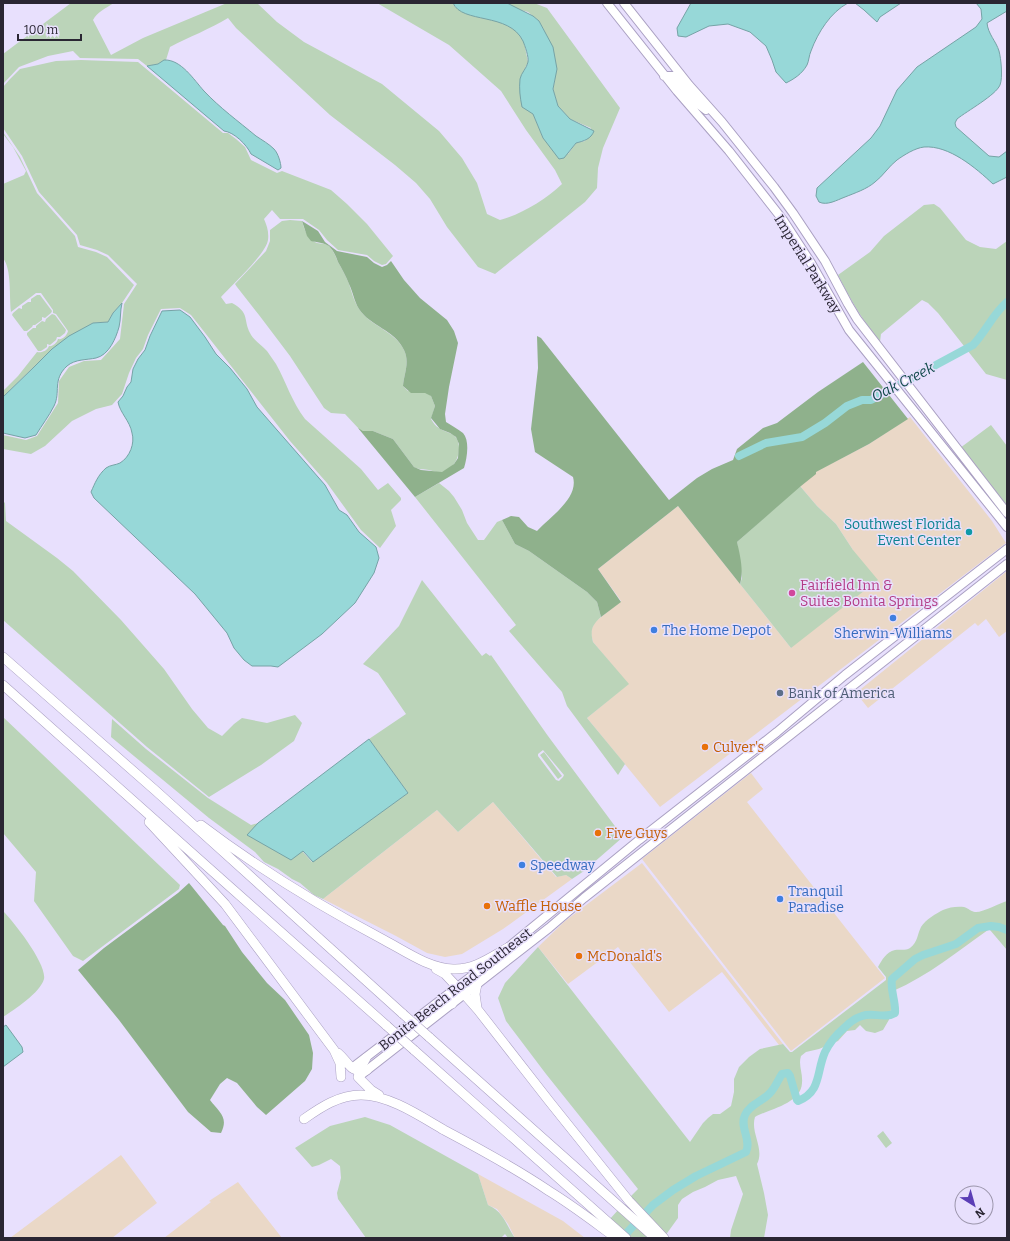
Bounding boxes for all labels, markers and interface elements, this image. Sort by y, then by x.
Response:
scale bar [18,16,81,42]
text: 100 m [24,23,59,37]
street label: Imperial Parkway [770,212,845,317]
water label: Oak Creek [868,358,938,406]
place label: Southwest Florida Event Center [844,516,961,549]
marker: Southwest Florida Event Center [964,527,974,537]
place label: Fairfield Inn & Suites Bonita Springs [800,577,938,610]
marker: Fairfield Inn & Suites Bonita Springs [787,588,797,598]
marker: Sherwin-Williams [888,613,898,623]
place label: The Home Depot [662,622,771,639]
marker: The Home Depot [649,625,659,635]
place label: Sherwin-Williams [834,625,952,642]
place label: Bank of America [788,685,895,702]
marker: Bank of America [775,688,785,698]
place label: Culver's [713,739,764,756]
marker: Culver's [700,742,710,752]
place label: Five Guys [606,825,667,842]
marker: Five Guys [593,828,603,838]
place label: Speedway [530,857,596,874]
marker: Speedway [517,860,527,870]
place label: Tranquil Paradise [788,883,844,916]
marker: Tranquil Paradise [775,894,785,904]
place label: Waffle House [495,898,582,915]
marker: Waffle House [482,901,492,911]
street label: Bonita Beach Road Southeast [375,924,535,1054]
place label: McDonald's [587,948,662,965]
marker: McDonald's [574,951,584,961]
north arrow [954,1185,994,1225]
text: N [972,1205,987,1221]

